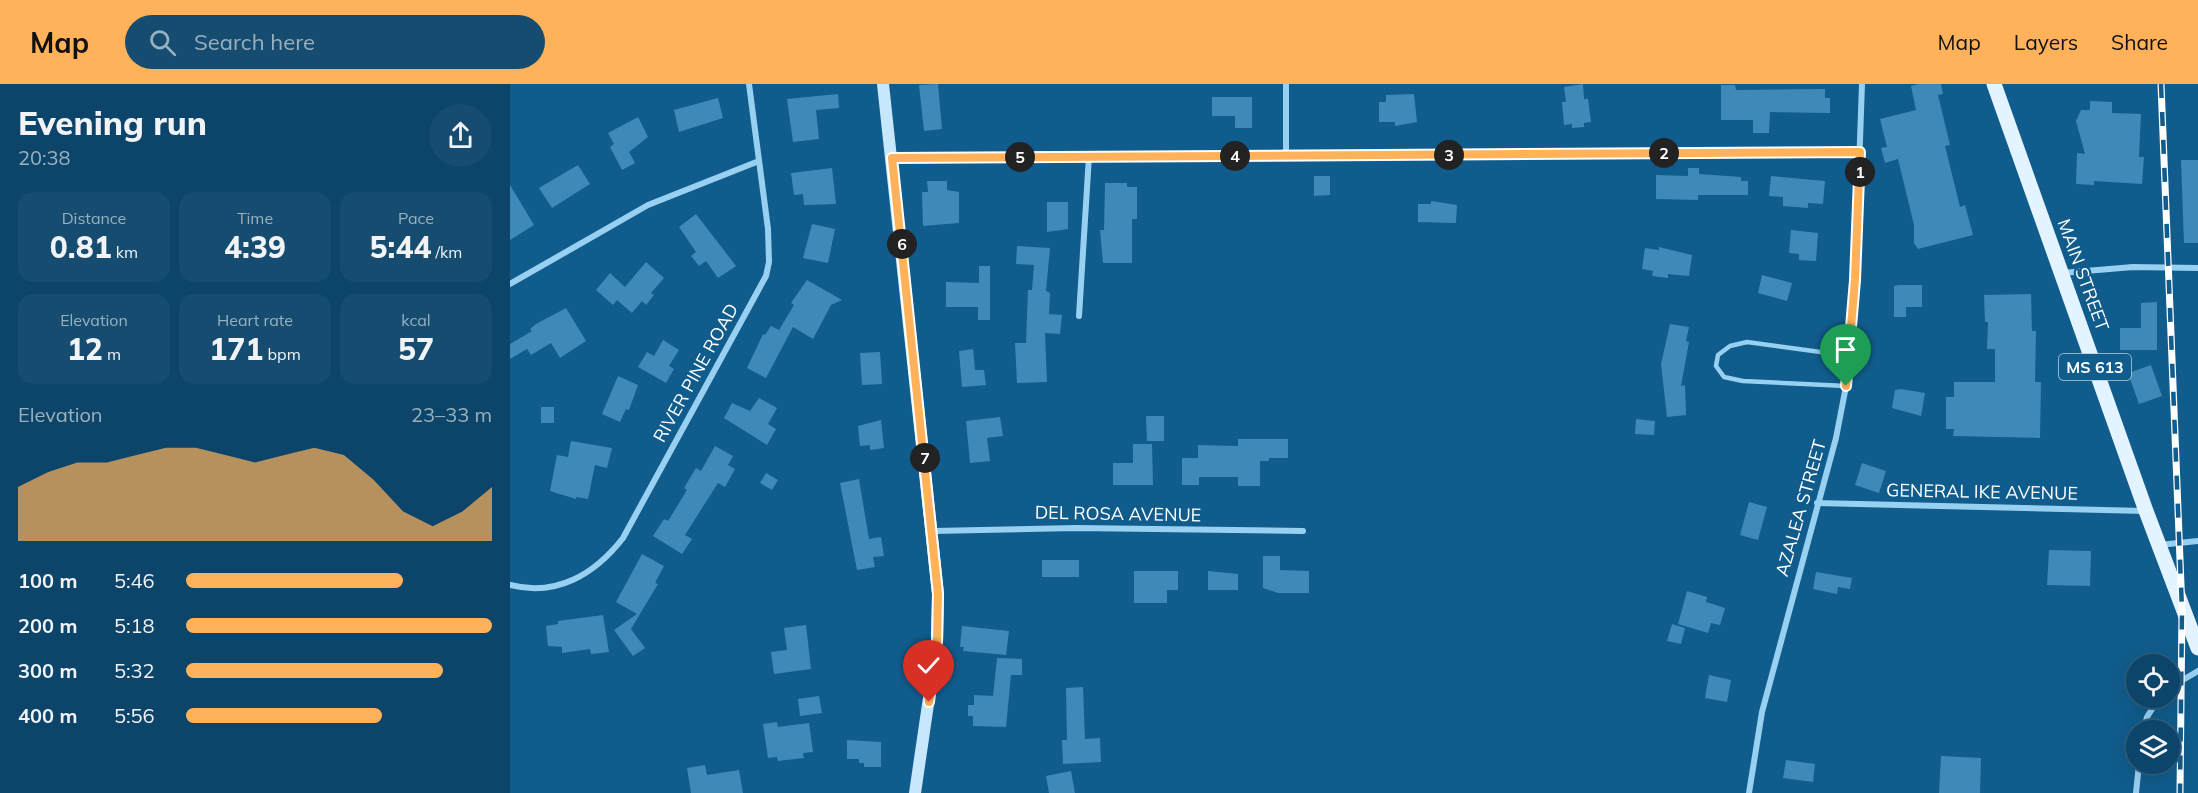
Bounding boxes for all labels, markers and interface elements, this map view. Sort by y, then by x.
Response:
search box [125,15,545,69]
text: Map [30,25,89,60]
icon: search [146,26,179,59]
text: Search here [194,28,315,56]
text: Map [1938,29,1981,55]
text: Layers [2014,29,2078,55]
text: Share [2111,29,2168,55]
text: Evening run [18,102,207,143]
button: share [429,104,492,167]
pin: 2 [1649,138,1679,168]
pin: 3 [1434,140,1464,170]
pin: 4 [1220,141,1250,171]
pin: 5 [1005,142,1035,172]
text: 2 [1659,143,1669,163]
text: 20:38 [18,145,71,170]
text: 3 [1444,145,1454,165]
text: 4 [1230,146,1240,166]
text: 5 [1015,147,1025,167]
pin: 1 [1845,157,1875,187]
text: 1 [1855,162,1865,182]
text: Distance [62,208,126,228]
text: Time [237,208,273,228]
text: Pace [398,208,434,228]
street label: MAIN STREET [2053,216,2114,334]
text: 0.81 [50,228,112,266]
text: 4:39 [224,228,286,266]
text: 5:44 [370,228,431,266]
pin: 6 [887,229,917,259]
text: 6 [897,234,907,254]
text: km [112,242,138,262]
text: /km [431,242,462,262]
street label: RIVER PINE ROAD [648,299,743,446]
text: Elevation [60,310,128,330]
text: Heart rate [217,310,293,330]
text: kcal [401,310,431,330]
pin [1820,324,1871,386]
text: 12 [67,330,103,368]
text: 171 [209,330,263,368]
text: 57 [398,330,434,368]
icon: arrive [1829,333,1862,366]
text: m [103,344,121,364]
text: bpm [263,344,301,364]
road number: MS 613 [2059,354,2131,380]
text: Elevation [18,402,103,427]
text: 23–33 m [411,402,492,427]
street label: AZALEA STREET [1770,437,1831,579]
pin: 7 [910,443,940,473]
text: 7 [920,448,930,468]
street label: GENERAL IKE AVENUE [1886,478,2078,505]
street label: DEL ROSA AVENUE [1035,501,1201,526]
text: 100 m [18,568,77,593]
text: 5:46 [114,568,155,593]
text: 200 m [18,613,77,638]
text: 5:18 [114,613,155,638]
pin [903,640,954,702]
icon: check [912,649,945,682]
map controls [2126,654,2180,774]
button: locate [2126,654,2180,708]
text: 300 m [18,658,77,683]
text: 5:32 [114,658,155,683]
text: 400 m [18,703,77,728]
text: 5:56 [114,703,155,728]
button: layers [2126,720,2180,774]

